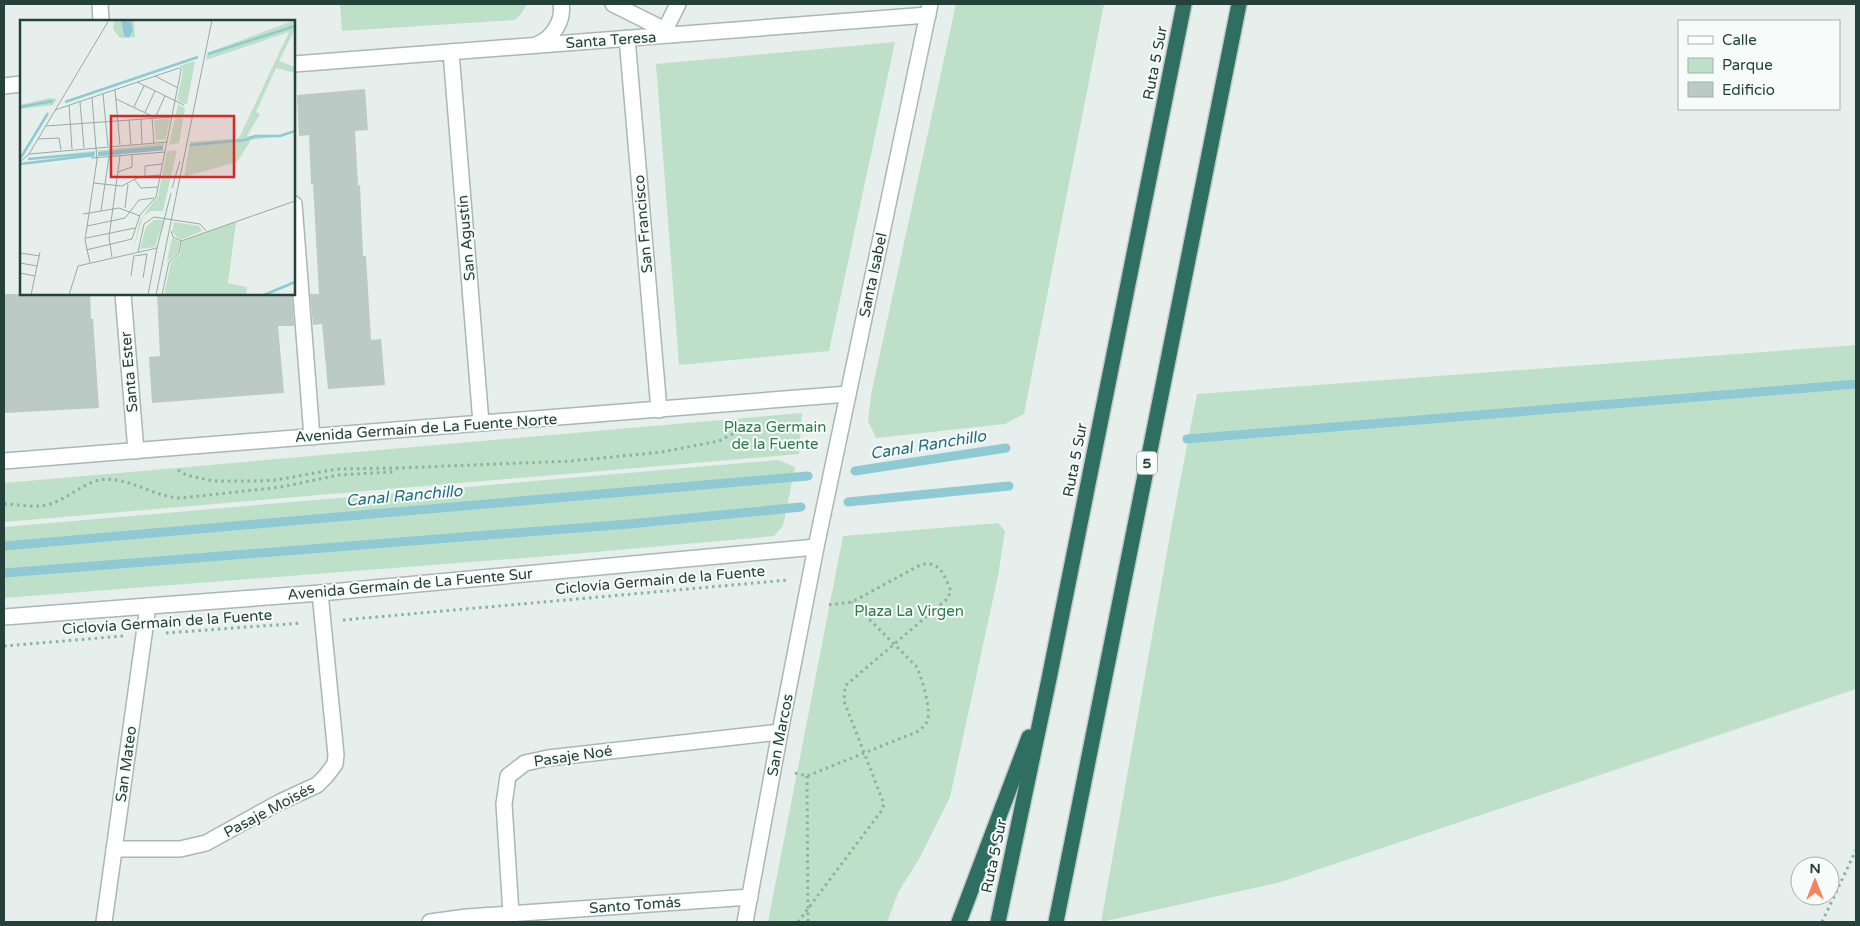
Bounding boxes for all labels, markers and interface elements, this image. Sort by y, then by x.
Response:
inset map [20,20,295,295]
legend [1678,20,1840,110]
street label: Ruta 5 Sur [1139,24,1171,102]
street label: Santa Teresa [565,28,657,52]
text: Calle [1722,31,1757,49]
text: Parque [1722,56,1773,74]
text: Edificio [1722,81,1775,99]
street label: San Francisco [630,174,656,274]
street label: San Agustín [453,194,479,282]
street label: Santa Isabel [855,231,891,319]
street label: Santa Ester [116,331,142,413]
street label: Avenida Germaín de La Fuente Norte [294,410,558,446]
park label: Plaza Germain de la Fuente [724,418,826,453]
street label: Ruta 5 Sur [1059,421,1091,499]
water label: Canal Ranchillo [869,426,989,464]
road number: 5 [1137,452,1157,474]
water label: Canal Ranchillo [345,481,464,511]
street label: Ciclovía Germaín de la Fuente [554,562,766,598]
street label: Avenida Germaín de La Fuente Sur [287,564,534,604]
park label: Plaza La Virgen [854,602,964,620]
street label: Ciclovía Germaín de la Fuente [61,606,273,638]
street label: San Marcos [763,692,797,778]
street label: San Mateo [112,725,140,803]
street label: Pasaje Noé [532,742,614,770]
street label: Pasaje Moisés [221,779,317,841]
street label: Ruta 5 Sur [977,817,1011,895]
north arrow [1790,856,1840,906]
text: N [1809,860,1821,877]
street label: Santo Tomás [588,893,682,917]

